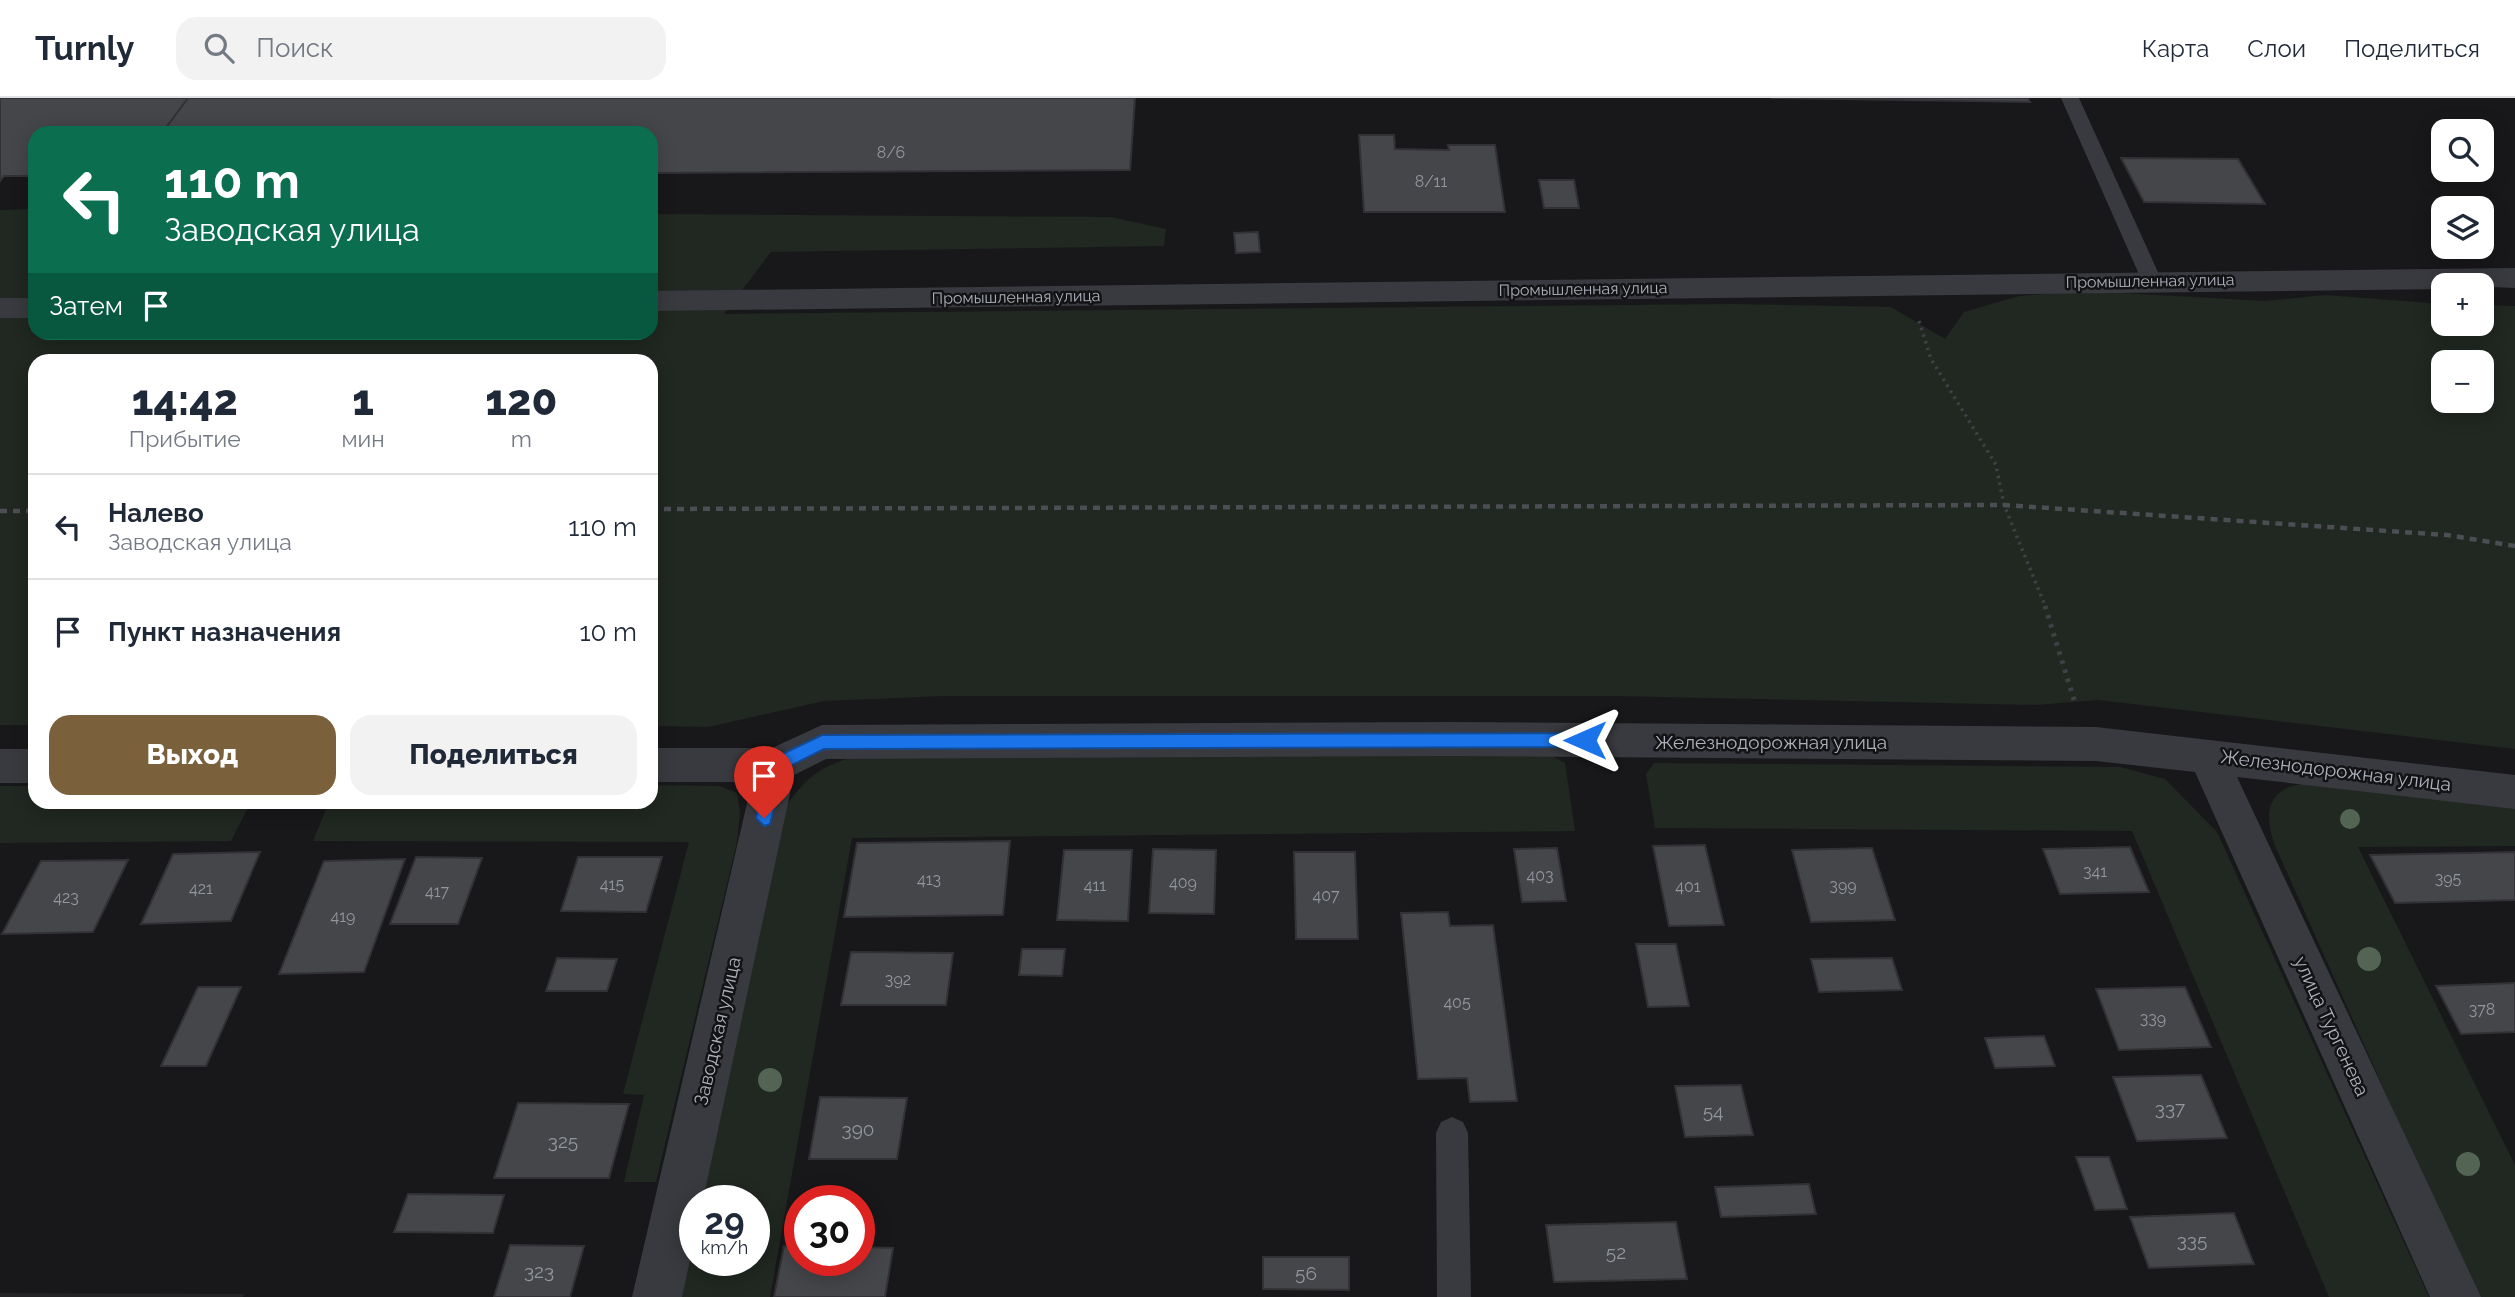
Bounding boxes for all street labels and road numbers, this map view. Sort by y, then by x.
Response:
street label: Промышленная улица [2065,270,2235,292]
street label: Промышленная улица [1498,278,1668,300]
street label: Промышленная улица [931,286,1101,308]
street label: Железнодорожная улица [1655,731,1887,753]
street label: Железнодорожная улица [2219,745,2453,795]
street label: улица Тургенева [2290,953,2374,1099]
street label: Заводская улица [689,955,745,1107]

